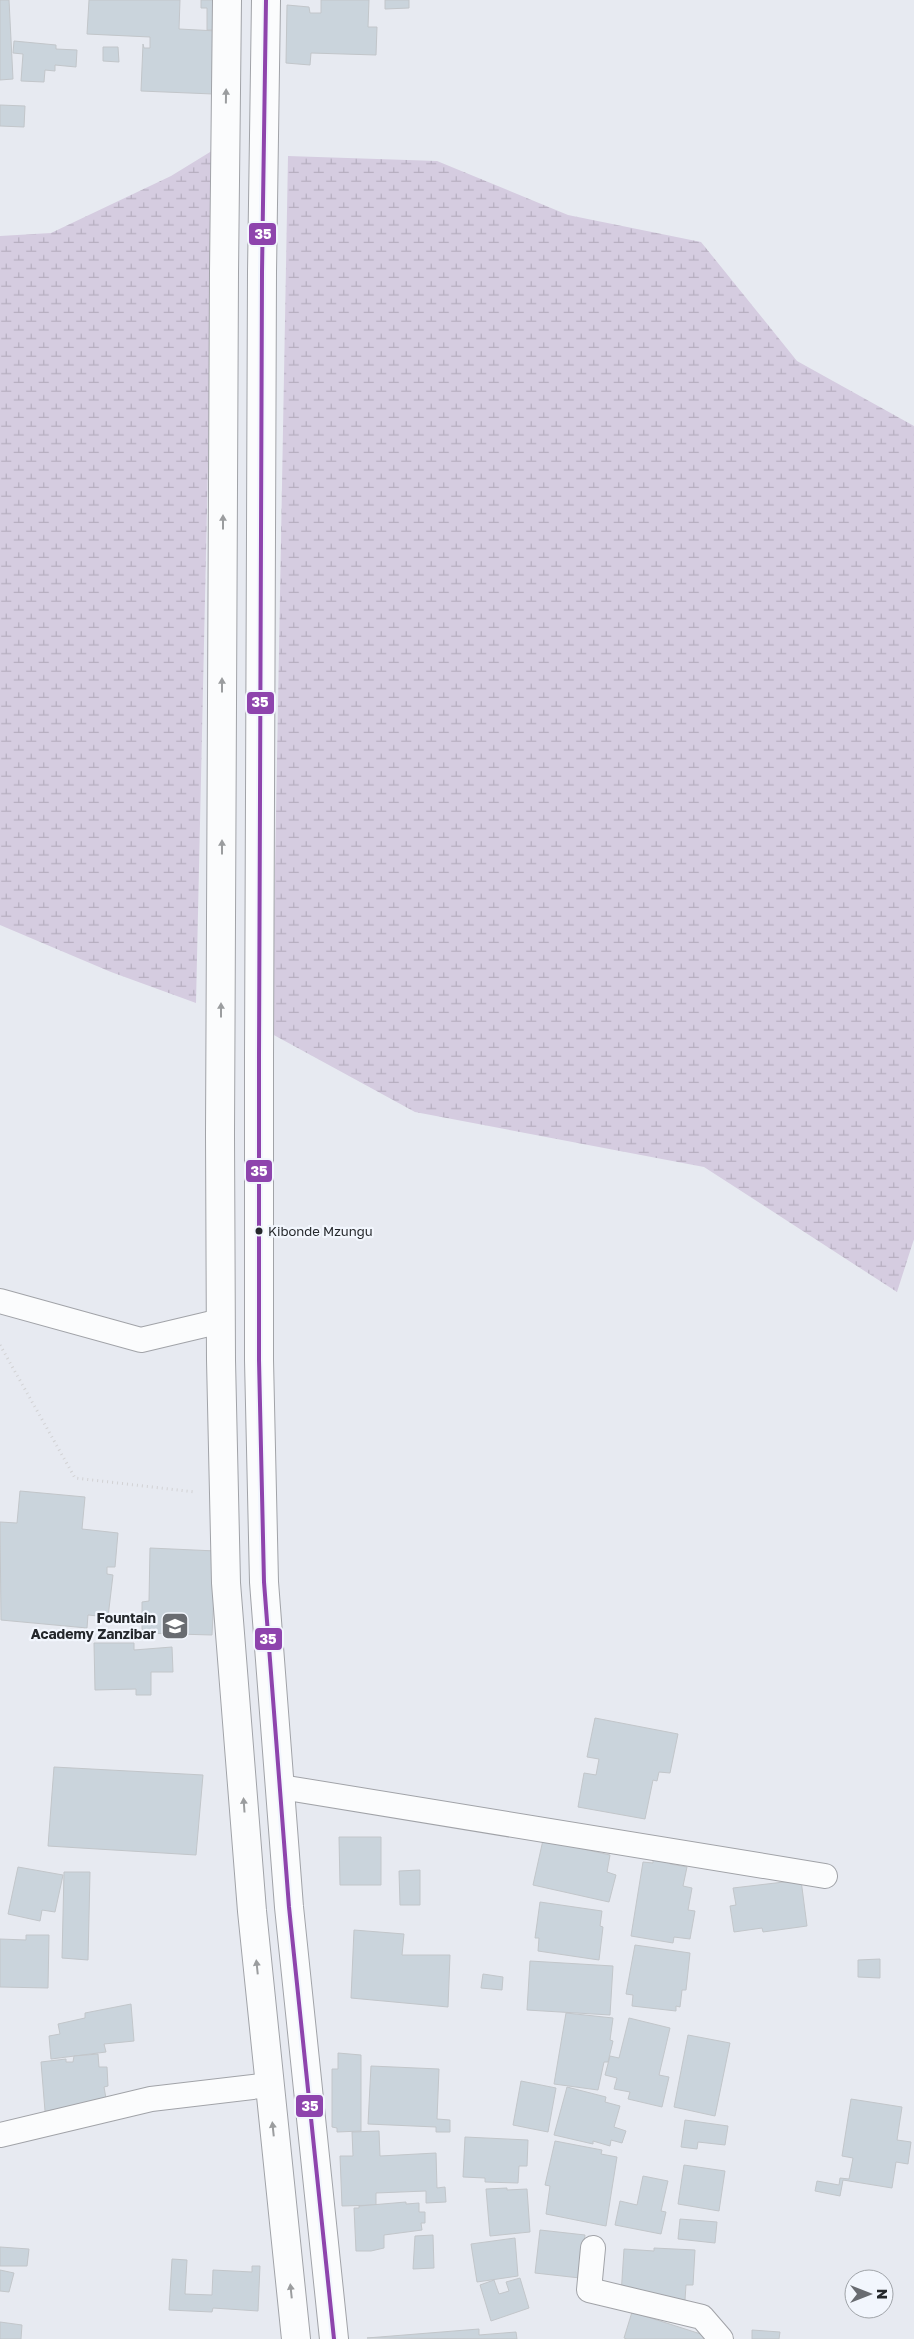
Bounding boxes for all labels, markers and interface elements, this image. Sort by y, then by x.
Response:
one-way arrow [222,88,230,104]
line badge: 35 [248,222,277,246]
text: 35 [254,225,272,242]
one-way arrow [219,514,227,530]
one-way arrow [218,676,226,692]
line badge: 35 [246,691,275,715]
text: 35 [251,693,269,710]
one-way arrow [218,839,226,855]
one-way arrow [217,1001,225,1017]
line badge: 35 [245,1159,273,1183]
text: 35 [250,1162,268,1179]
place label: Kibonde Mzungu [268,1223,373,1239]
marker: Kibonde Mzungu [254,1226,264,1236]
place label: Fountain Academy Zanzibar [31,1609,157,1642]
school or university icon: Fountain Academy Zanzibar [160,1611,190,1641]
line badge: 35 [254,1627,283,1651]
text: 35 [259,1630,277,1647]
one-way arrow [240,1797,248,1813]
one-way arrow [253,1959,261,1975]
line badge: 35 [295,2094,324,2118]
text: 35 [301,2097,319,2114]
one-way arrow [269,2121,277,2137]
north arrow [844,2269,894,2319]
one-way arrow [287,2282,295,2298]
text: N [874,2289,891,2299]

